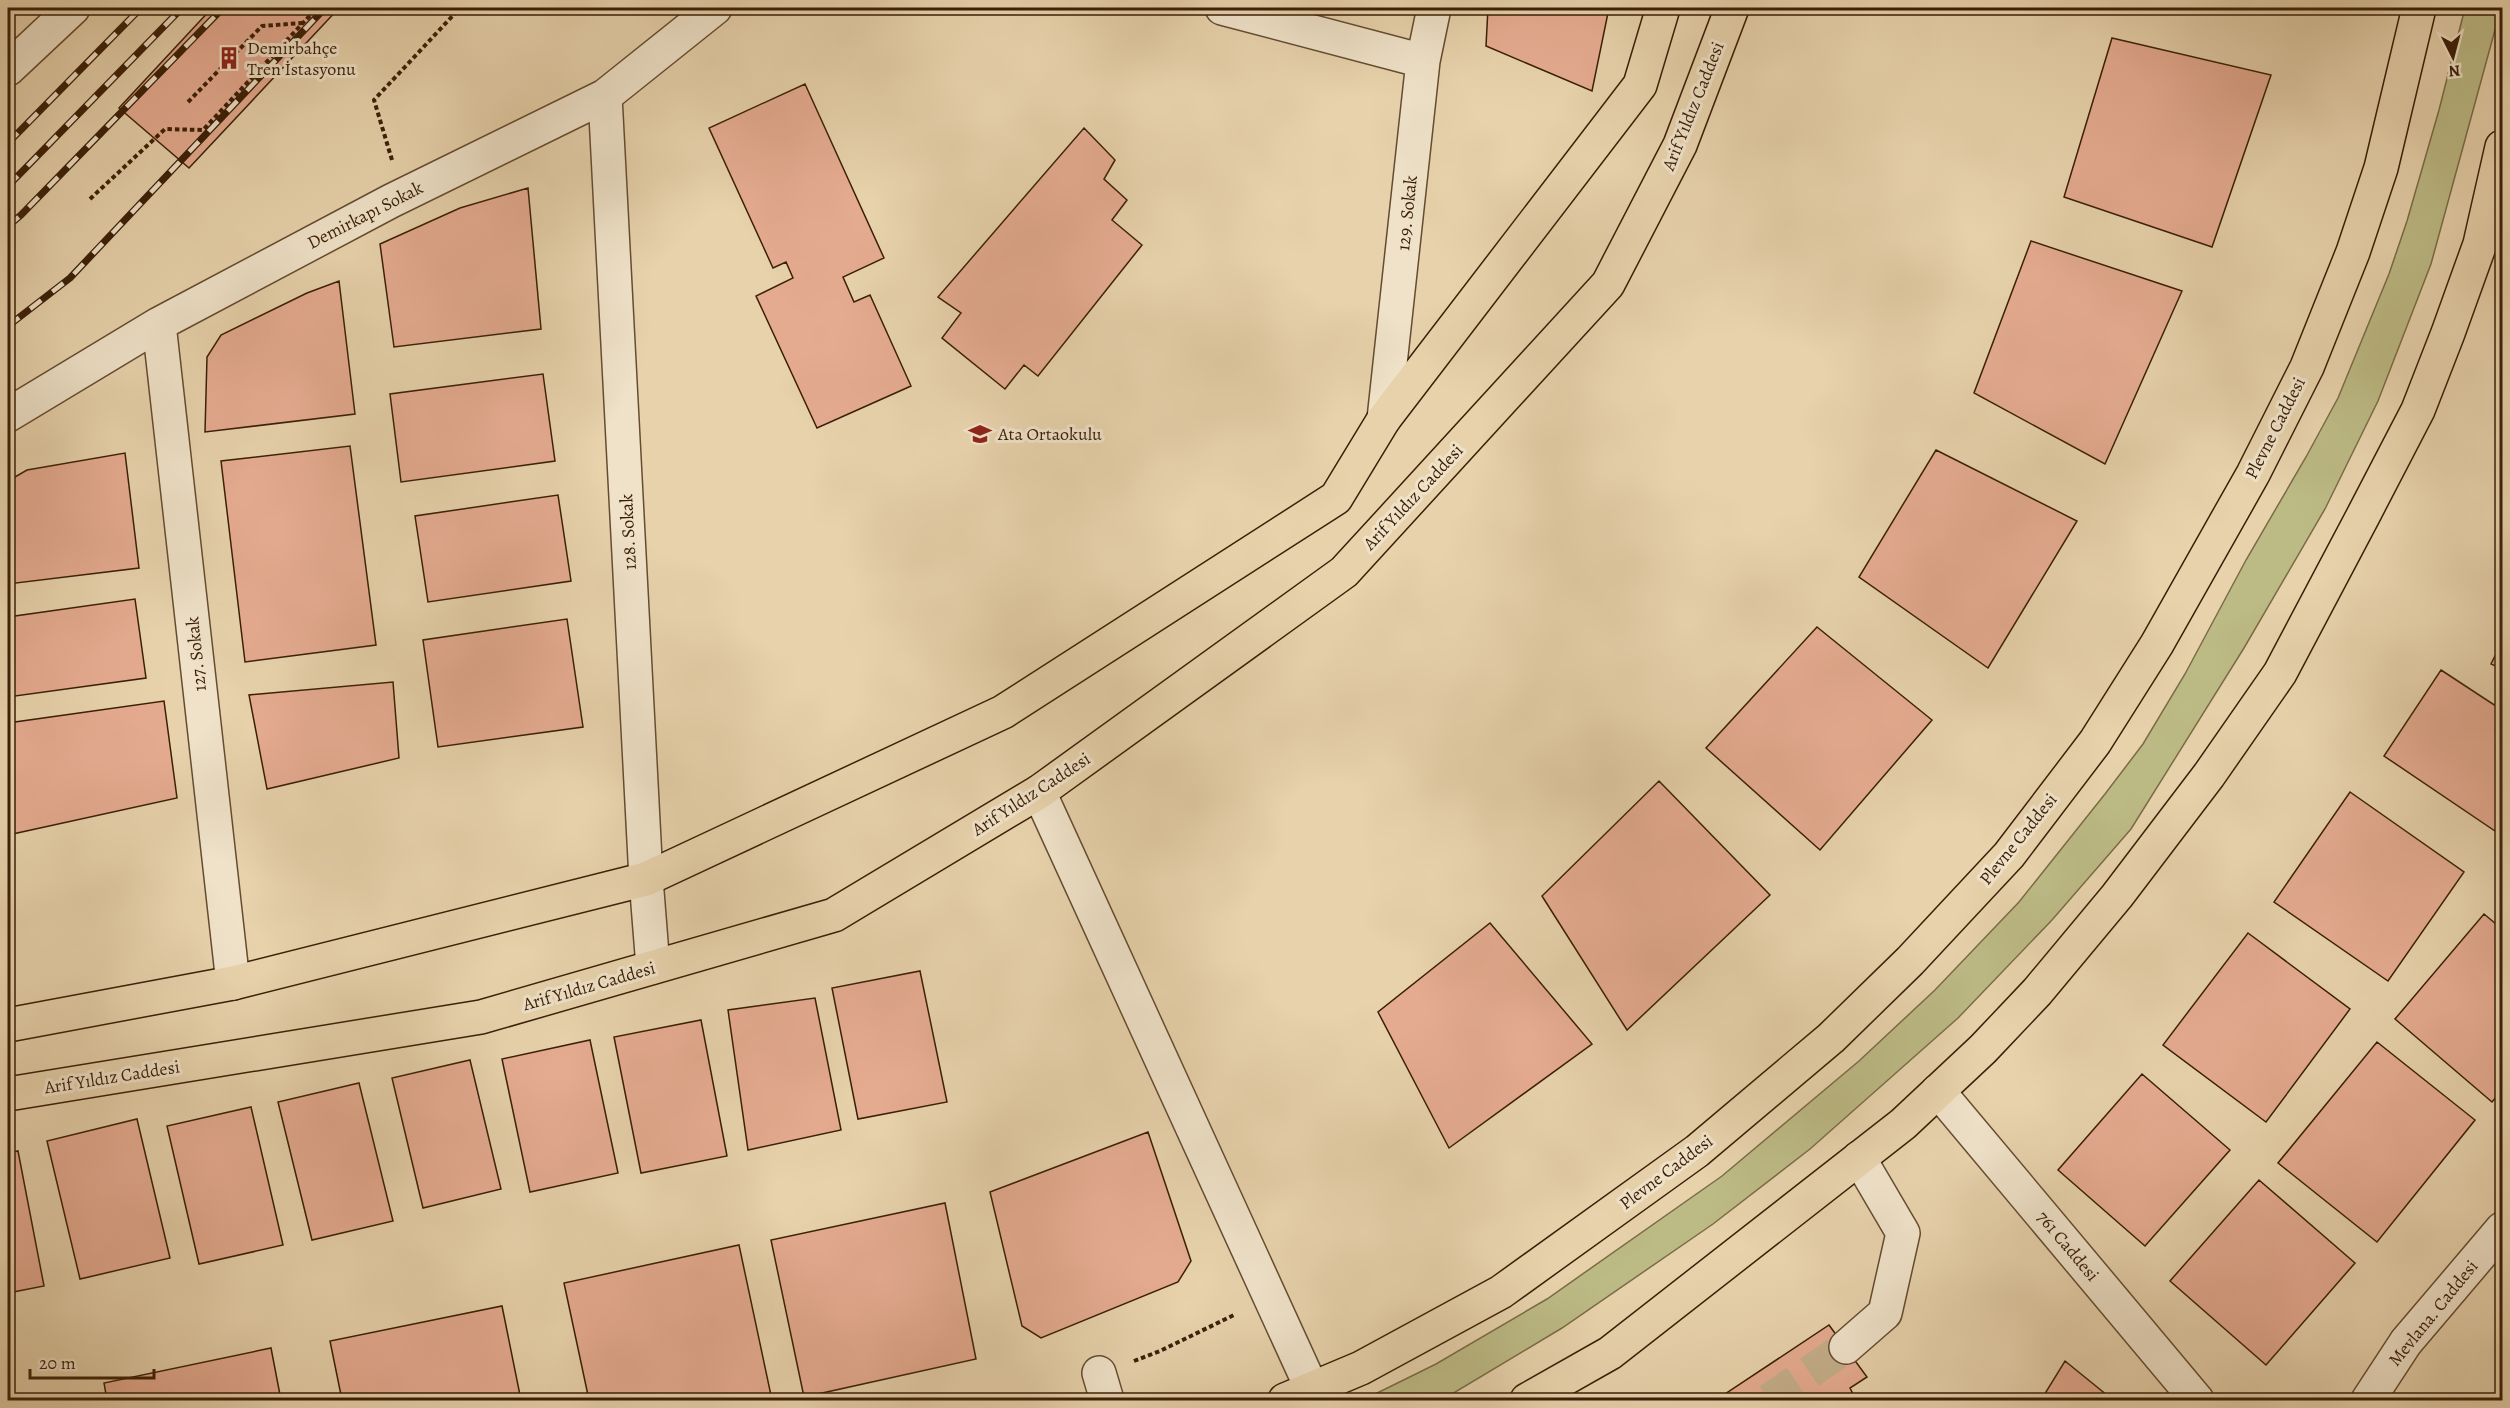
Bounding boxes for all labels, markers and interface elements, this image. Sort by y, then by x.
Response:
north arrow [2423,27,2483,87]
place label: Demirbahçe Tren İstasyonu [247,36,356,81]
street label: Arif Yıldız Caddesi [1656,38,1730,175]
building icon: Demirbahçe Tren İstasyonu [216,45,242,71]
text: N [2447,59,2461,83]
street label: 129. Sokak [1391,174,1423,252]
street label: Demirkapı Sokak [303,175,427,254]
street label: Plevne Caddesi [2239,373,2311,483]
school or university icon: Ata Ortaokulu [967,421,993,447]
place label: Ata Ortaokulu [997,422,1102,446]
street label: Arif Yıldız Caddesi [1357,439,1468,556]
street label: 128. Sokak [614,493,642,571]
street label: 127. Sokak [180,615,212,693]
street label: Arif Yıldız Caddesi [966,747,1095,842]
street label: Plevne Caddesi [1974,788,2062,890]
street label: Arif Yıldız Caddesi [519,956,658,1017]
street label: Arif Yıldız Caddesi [42,1054,181,1100]
street label: Plevne Caddesi [1614,1129,1718,1215]
street label: 761 Caddesi [2031,1206,2105,1286]
street label: Mevlana. Caddesi [2383,1255,2483,1371]
scale bar [30,1342,154,1380]
text: 20 m [39,1351,76,1375]

